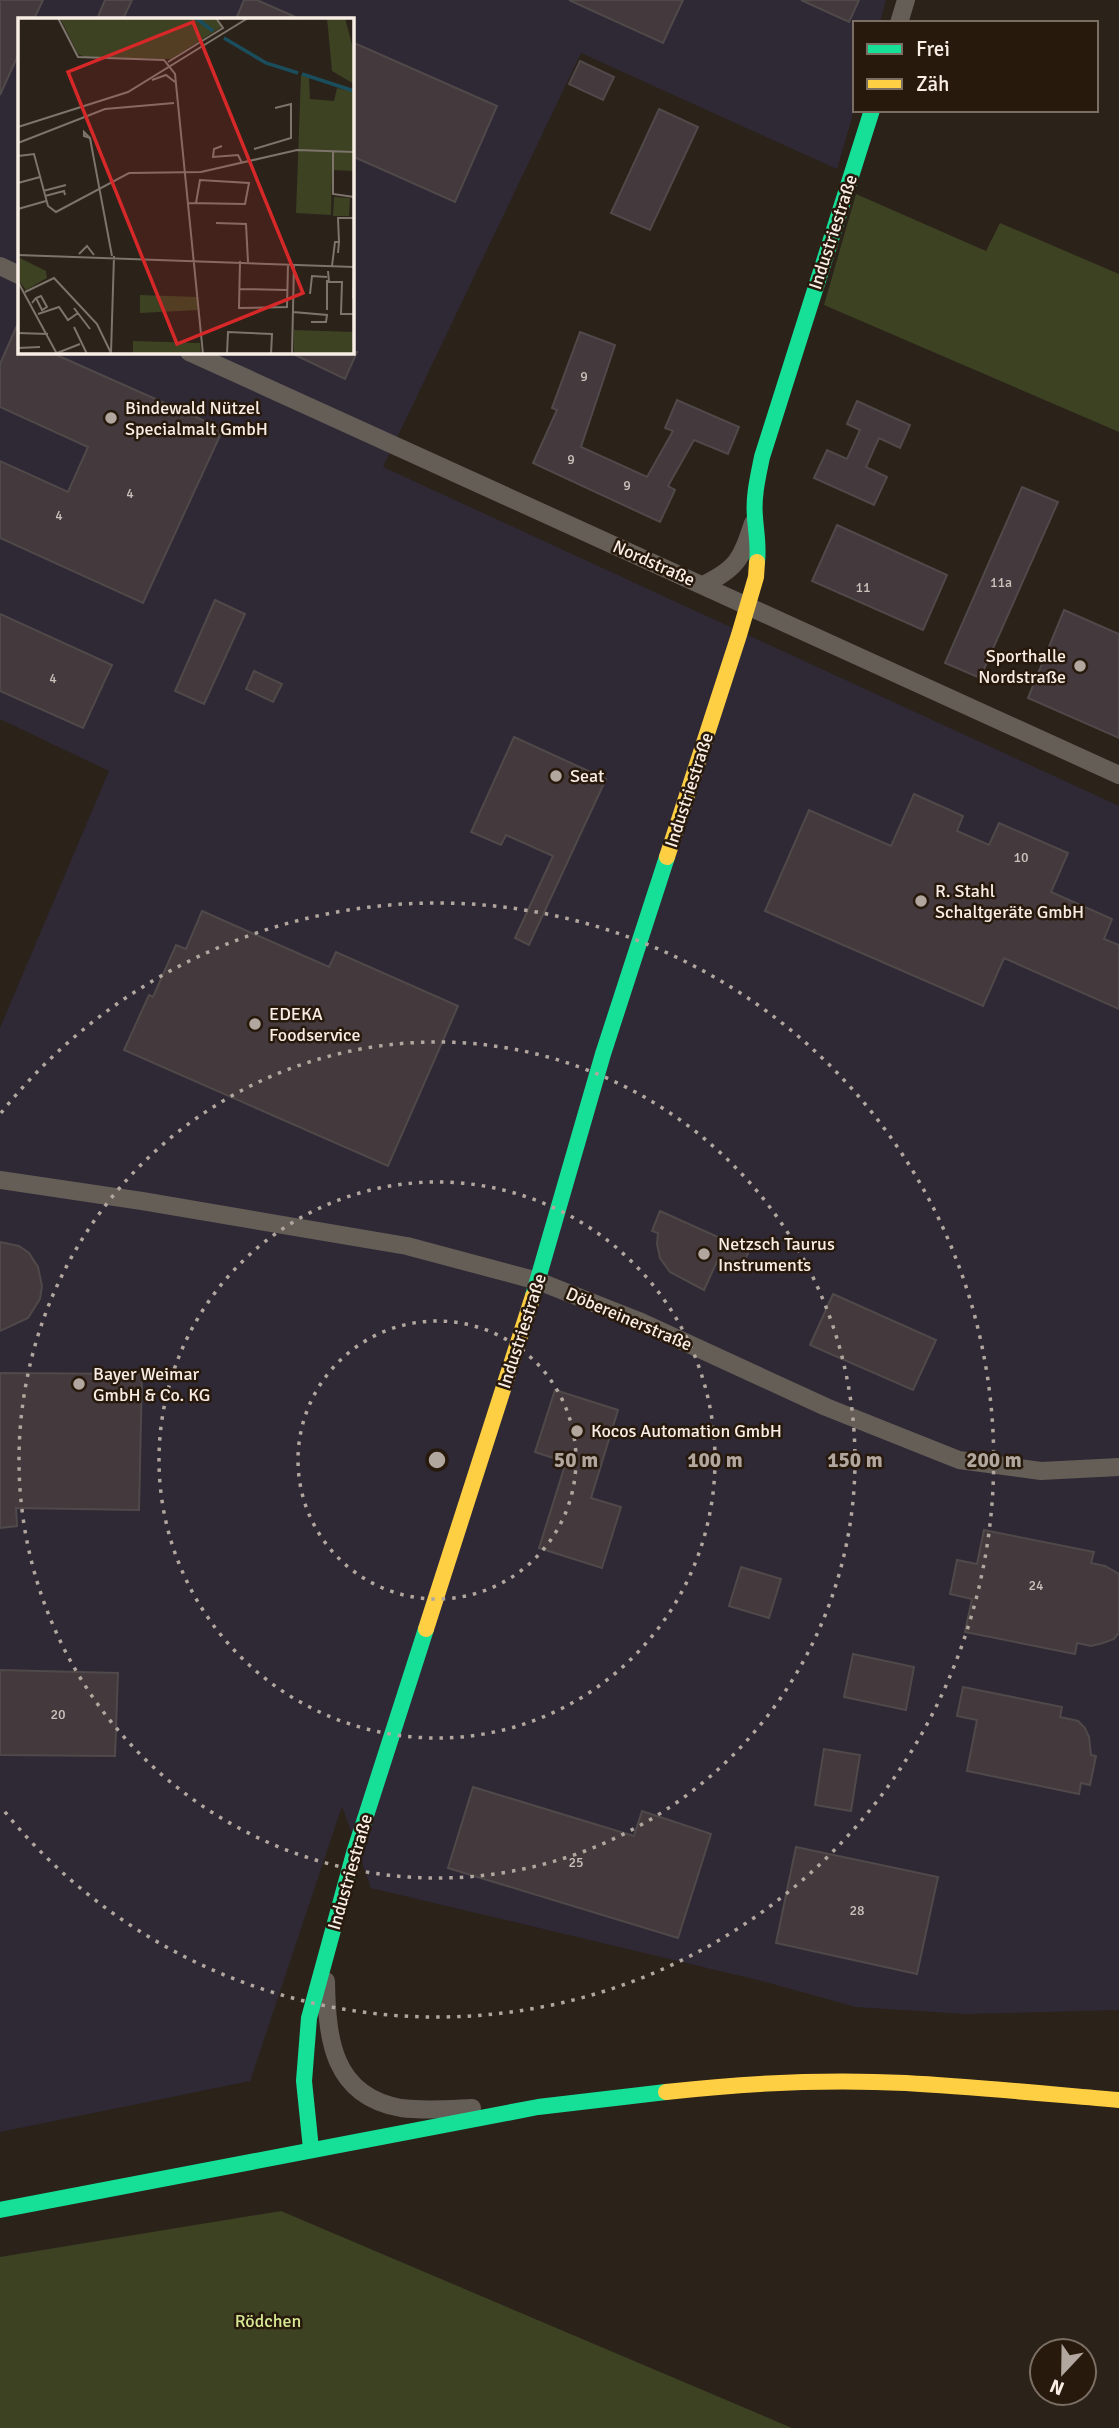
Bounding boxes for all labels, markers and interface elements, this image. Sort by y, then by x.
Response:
inset map [18,18,354,354]
legend [853,21,1098,112]
text: Frei [916,36,950,62]
text: Zäh [916,71,950,97]
street label: Industriestraße [804,172,862,292]
house number: 9 [580,368,588,385]
place label: Bindewald Nützel Specialmalt GmbH [125,397,268,440]
marker: Bindewald Nützel Specialmalt GmbH [103,410,119,426]
house number: 9 [567,451,575,468]
house number: 9 [623,477,631,494]
house number: 4 [126,485,134,502]
house number: 4 [55,507,63,524]
street label: Nordstraße [609,535,699,591]
house number: 11a [990,574,1012,591]
house number: 11 [855,579,871,596]
place label: Sporthalle Nordstraße [978,645,1066,688]
marker: Sporthalle Nordstraße [1072,658,1088,674]
house number: 4 [49,670,57,687]
street label: Industriestraße [660,730,718,850]
place label: Seat [570,765,604,787]
marker: Seat [548,768,564,784]
house number: 10 [1013,849,1029,866]
place label: R. Stahl Schaltgeräte GmbH [935,880,1084,923]
marker: R. Stahl Schaltgeräte GmbH [913,893,929,909]
place label: EDEKA Foodservice [269,1003,360,1046]
marker: EDEKA Foodservice [247,1016,263,1032]
place label: Netzsch Taurus Instruments [718,1233,835,1276]
marker: Netzsch Taurus Instruments [696,1246,712,1262]
street label: Industriestraße [493,1271,551,1391]
street label: Döbereinerstraße [562,1282,696,1356]
place label: Bayer Weimar GmbH & Co. KG [93,1363,210,1406]
marker: Bayer Weimar GmbH & Co. KG [71,1376,87,1392]
place label: Kocos Automation GmbH [591,1420,782,1442]
marker: Kocos Automation GmbH [569,1423,585,1439]
text: 50 m [554,1447,598,1473]
text: 100 m [687,1447,743,1473]
text: 150 m [827,1447,883,1473]
text: 200 m [966,1447,1022,1473]
centre of rings [425,1448,449,1472]
house number: 24 [1028,1577,1044,1594]
house number: 20 [50,1706,66,1723]
street label: Industriestraße [323,1811,377,1933]
house number: 25 [568,1854,584,1871]
house number: 28 [849,1902,865,1919]
park label: Rödchen [235,2310,301,2332]
north arrow [1028,2337,1098,2407]
text: N [1046,2373,1068,2400]

